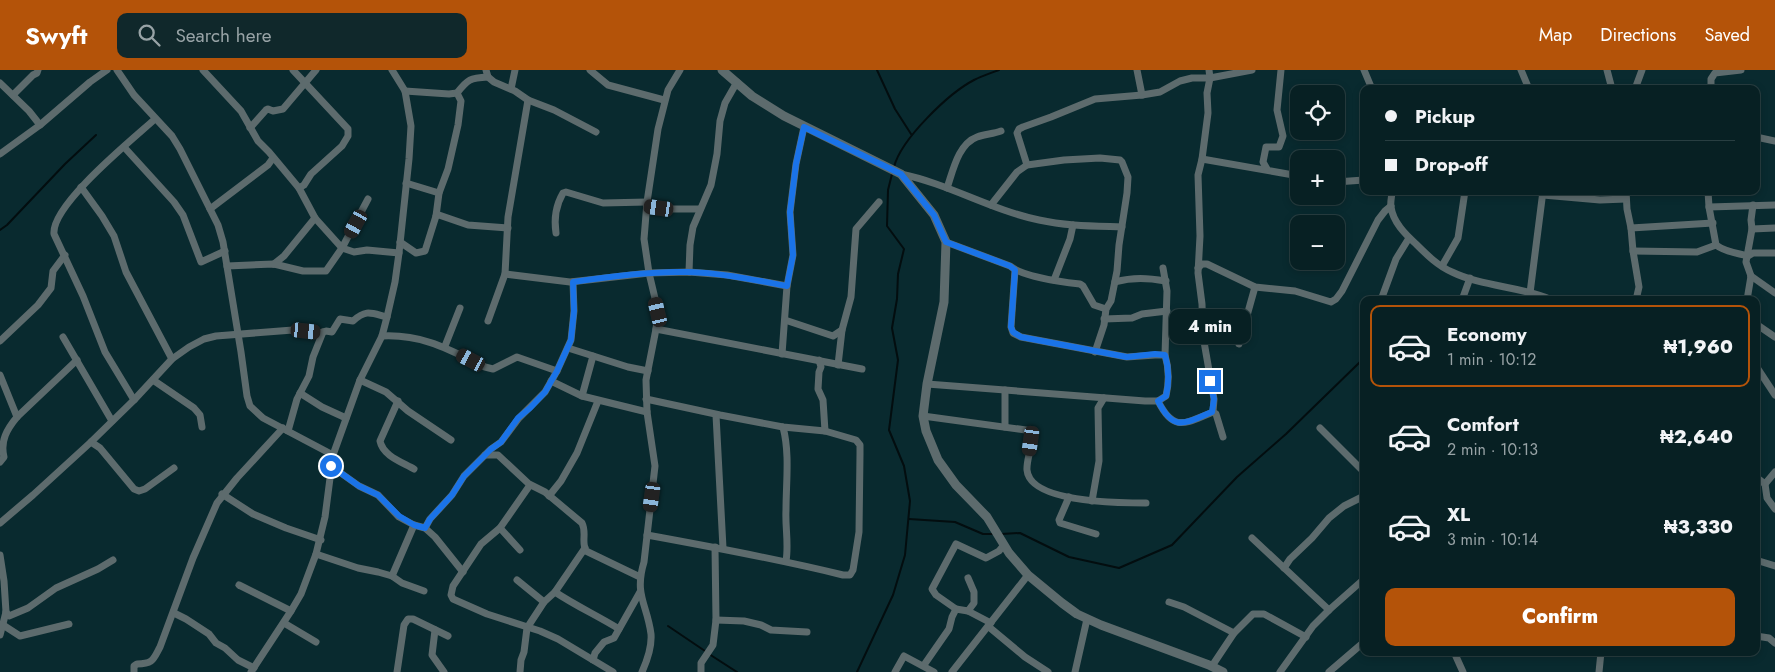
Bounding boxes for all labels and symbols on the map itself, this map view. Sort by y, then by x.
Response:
car [643,198,674,218]
car [342,207,369,241]
car [647,296,668,328]
callout: 4 min [1169,308,1251,344]
car [290,322,321,340]
car [454,346,487,374]
route end [1199,370,1221,392]
car [1021,425,1040,457]
route start [320,455,342,477]
car [642,481,661,513]

